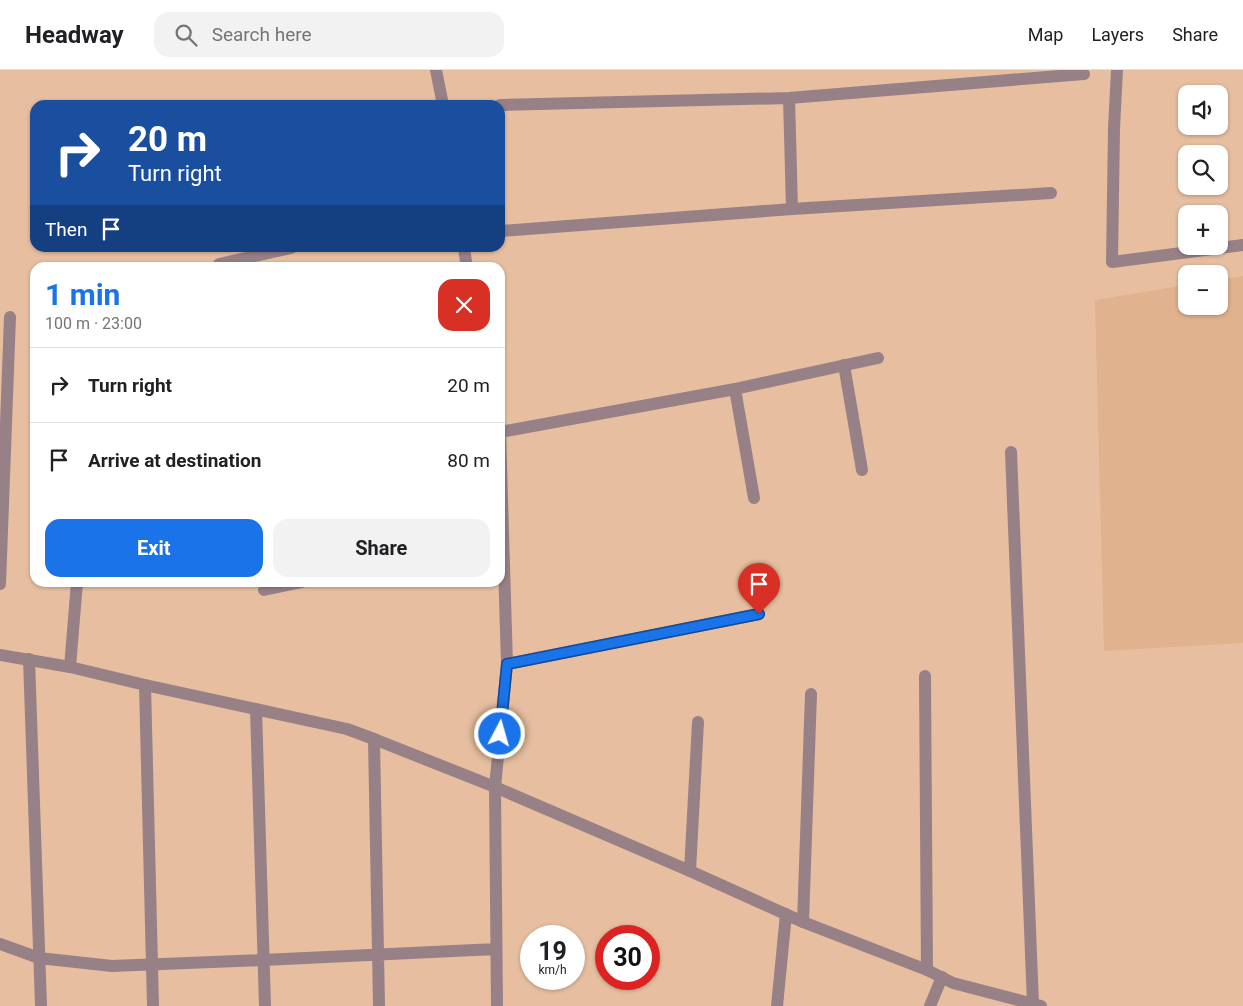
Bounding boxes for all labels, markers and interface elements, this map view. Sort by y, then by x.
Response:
search box [154,12,504,57]
text: Headway [25,21,124,49]
icon: search [172,21,200,49]
text: Search here [212,23,312,46]
text: Map [1028,24,1063,45]
text: Layers [1091,24,1144,45]
text: Share [1172,24,1218,45]
map controls [1178,85,1228,315]
button: sound [1178,85,1228,135]
text: 20 m [128,119,207,160]
icon: right [45,120,110,185]
button: search [1178,145,1228,195]
text: Turn right [128,161,222,186]
button: + [1178,205,1228,255]
icon: arrive [97,215,125,243]
text: Then [45,218,87,241]
button: − [1178,265,1228,315]
text: 1 min [45,277,120,312]
button: close [438,279,490,331]
text: 100 m · 23:00 [45,314,142,333]
icon: right [45,371,73,399]
text: Turn right [88,374,172,397]
text: 20 m [447,374,490,397]
icon: arrive [45,446,73,474]
text: Arrive at destination [88,449,261,472]
text: 80 m [447,449,490,472]
button: Exit [45,519,263,577]
button: Share [273,519,490,577]
pin [738,563,780,614]
icon: arrive [745,570,773,598]
position arrow [473,707,525,759]
speed limit sign: 30 [595,925,660,990]
text: 19 [538,937,567,966]
text: km/h [538,963,567,977]

